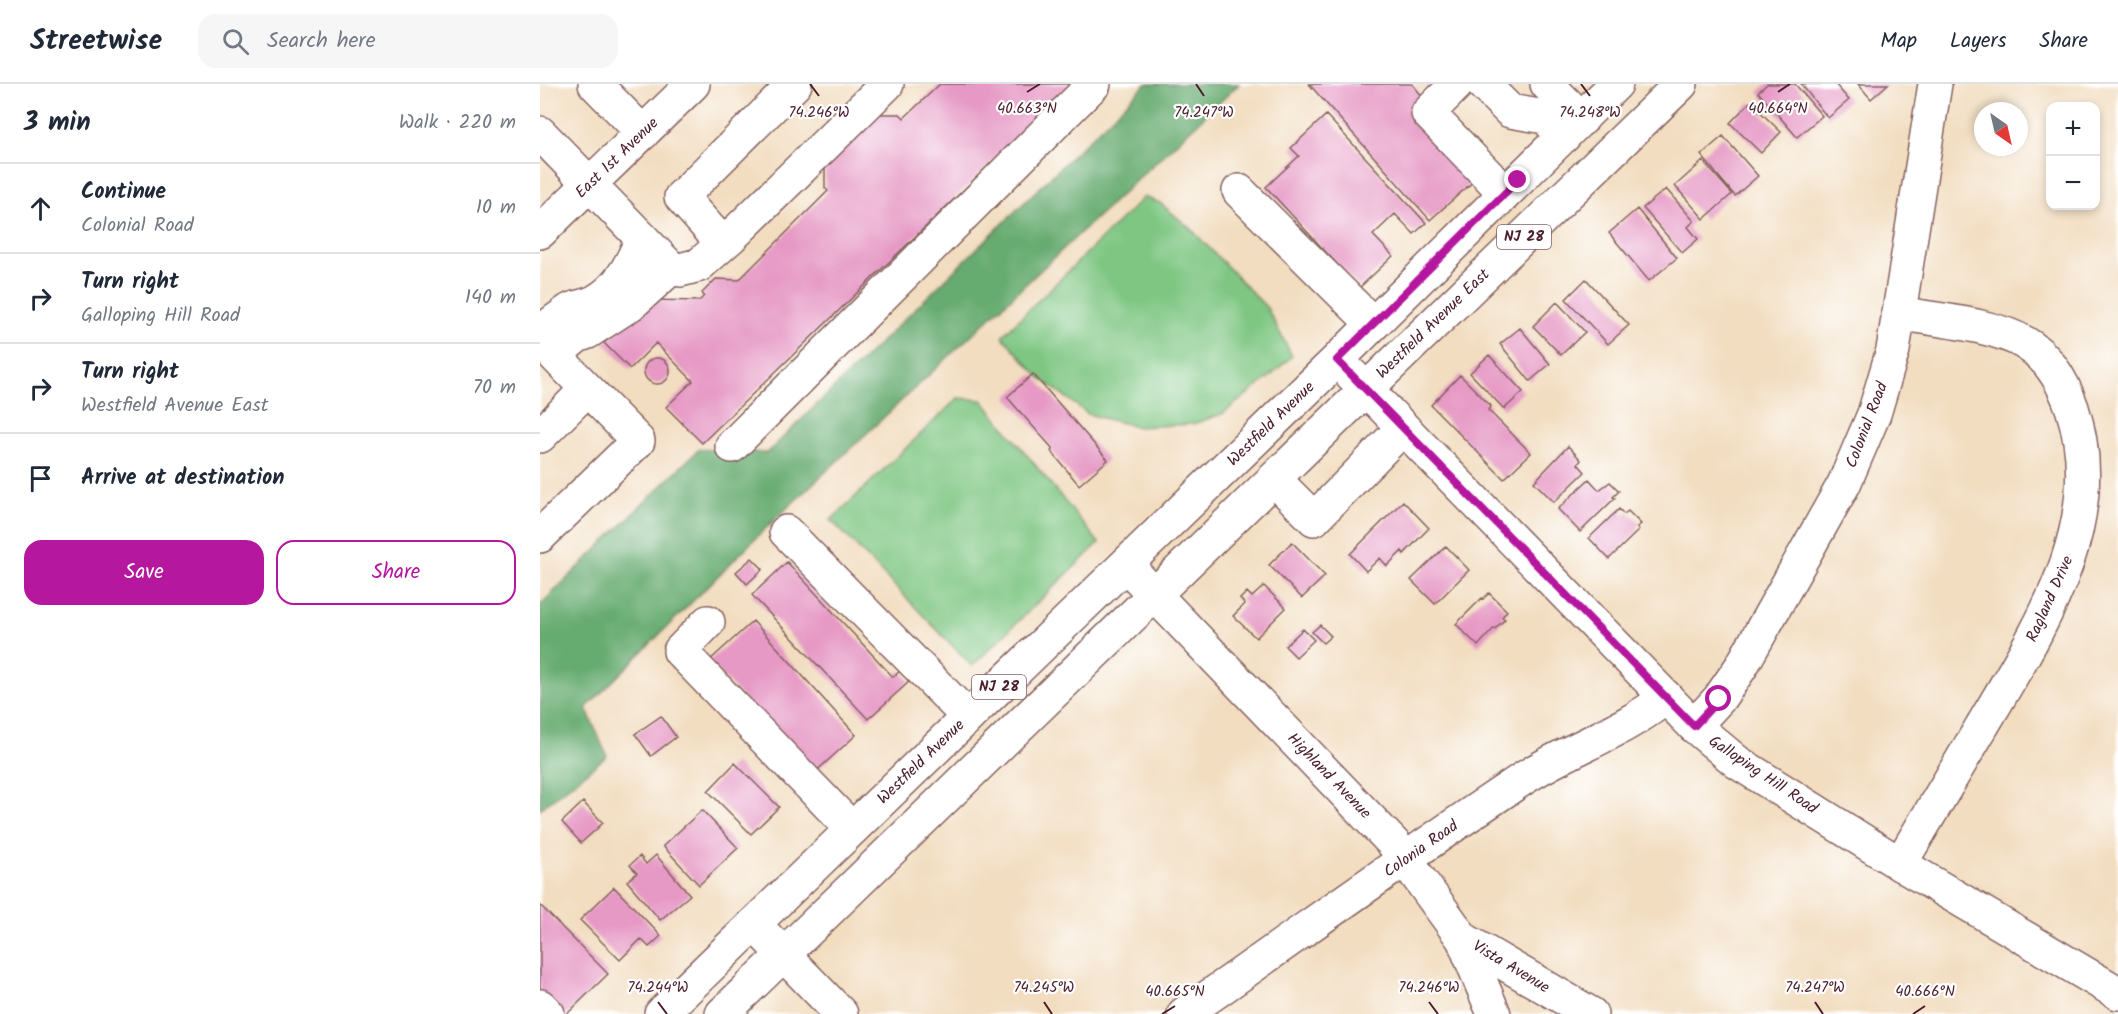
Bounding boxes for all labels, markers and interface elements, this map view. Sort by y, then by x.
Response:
search box [198,14,618,68]
text: Streetwise [30,19,162,64]
text: Search here [267,24,376,59]
icon: search [219,25,252,58]
text: Map [1880,25,1917,58]
text: Layers [1950,25,2006,58]
text: Share [2039,25,2088,58]
text: 40.663°N [997,97,1057,121]
text: 40.664°N [1748,97,1808,121]
text: 74.246°W [789,101,850,125]
text: 74.247°W [1174,101,1234,125]
text: 74.248°W [1559,101,1621,125]
text: 3 min [24,102,91,144]
north arrow [1974,102,2028,156]
map controls [2046,102,2100,210]
button: + [2046,102,2100,156]
text: Walk · 220 m [399,107,516,139]
street label: East 1st Avenue [570,112,664,204]
button: − [2046,156,2100,210]
route end [1504,166,1530,192]
text: Continue [81,175,166,210]
icon: ahead [24,192,57,225]
text: 10 m [476,192,516,224]
text: Colonial Road [81,210,194,242]
road number: NJ 28 [1497,225,1551,249]
street label: Westfield Avenue East [1370,262,1496,385]
text: Turn right [81,265,179,300]
icon: right [24,282,57,315]
text: 140 m [465,282,516,314]
text: Galloping Hill Road [81,300,240,332]
text: Turn right [81,355,179,390]
icon: right [24,372,57,405]
text: 70 m [473,372,516,404]
street label: Westfield Avenue [1221,375,1321,473]
street label: Colonial Road [1839,377,1895,472]
text: Westfield Avenue East [81,390,269,422]
text: Arrive at destination [81,461,284,496]
icon: arrive [24,462,57,495]
button: Save [24,540,264,605]
button: Share [276,540,516,605]
street label: Ragland Drive [2020,552,2080,646]
road number: NJ 28 [972,675,1026,699]
route start [1705,685,1731,711]
street label: Westfield Avenue [871,713,971,811]
street label: Highland Avenue [1281,727,1377,825]
street label: Galloping Hill Road [1703,729,1824,822]
street label: Colonia Road [1378,813,1464,884]
street label: Vista Avenue [1468,934,1554,1000]
text: 74.244°W [628,976,689,1000]
text: 74.245°W [1014,976,1075,1000]
text: 74.246°W [1399,976,1460,1000]
text: 74.247°W [1785,976,1845,1000]
text: 40.665°N [1145,980,1205,1004]
text: 40.666°N [1895,980,1955,1004]

